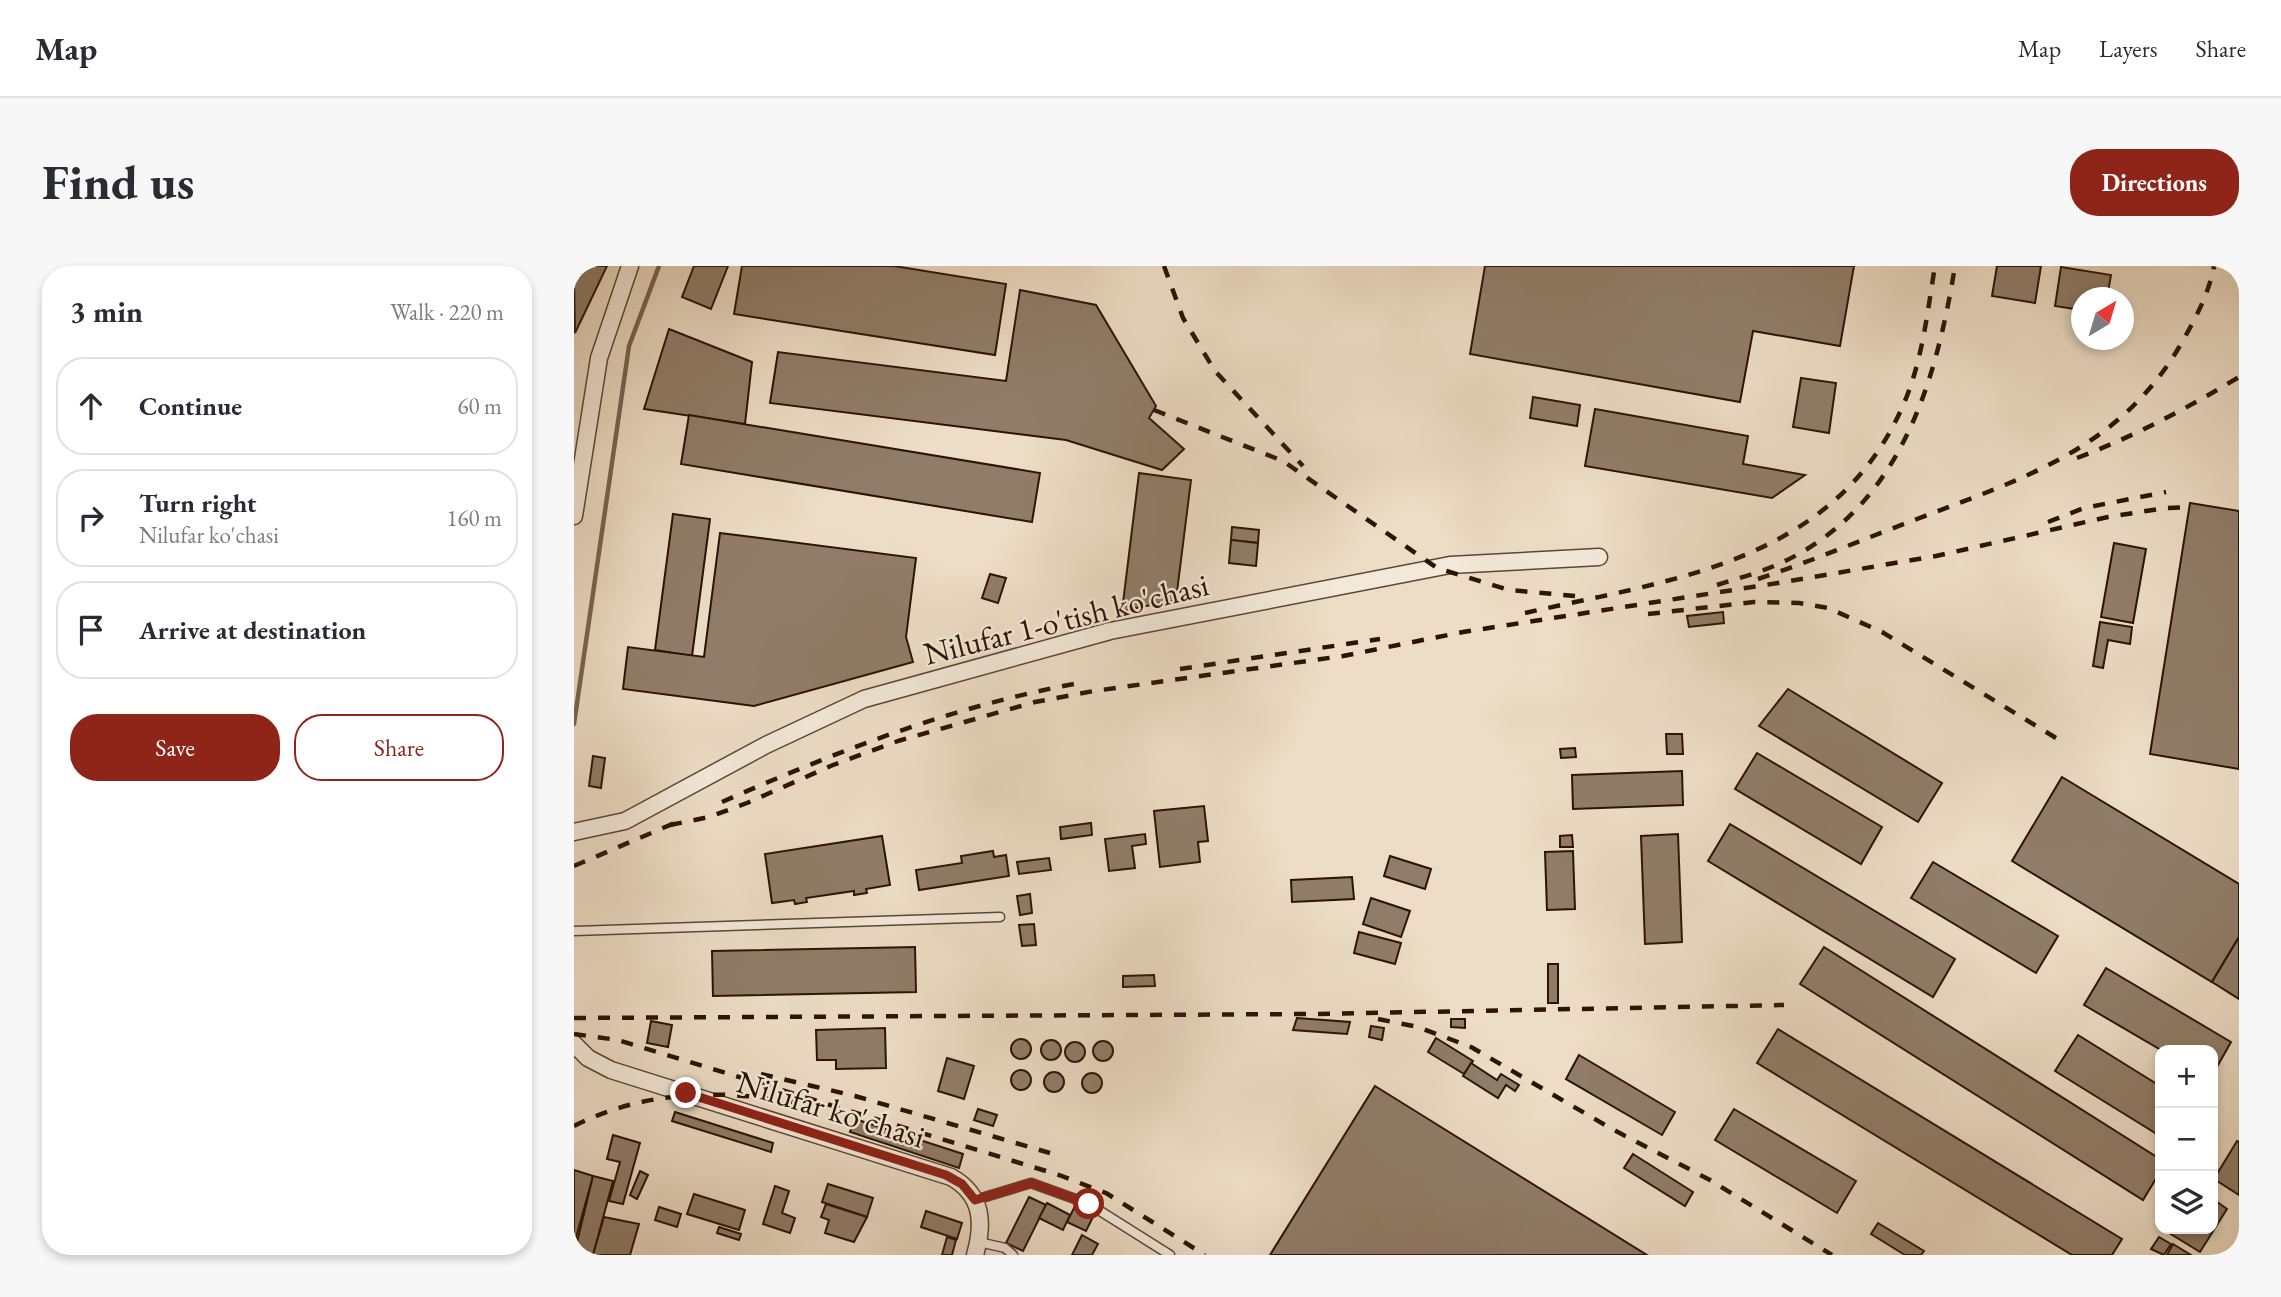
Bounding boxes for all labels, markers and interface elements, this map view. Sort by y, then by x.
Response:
text: Map [35,27,97,70]
text: Map [2018,33,2061,64]
text: Layers [2099,33,2158,64]
text: Share [2196,33,2246,64]
button: Directions [2070,149,2239,216]
text: Find us [42,150,194,214]
north arrow [2071,287,2134,350]
text: 3 min [70,292,143,331]
text: Walk · 220 m [390,297,504,327]
icon: ahead [72,387,110,425]
text: Continue [139,389,242,423]
text: 60 m [457,391,502,421]
text: Turn right [139,486,257,520]
icon: right [72,499,110,537]
text: 160 m [446,503,502,533]
text: Nilufar ko'chasi [139,520,279,550]
street label: Nilufar 1-o'tish ko'chasi [919,563,1213,675]
icon: arrive [72,611,110,649]
text: Arrive at destination [139,613,366,647]
button: Save [70,714,280,781]
button: Share [294,714,504,781]
map controls [2155,1045,2218,1234]
button: + [2155,1045,2218,1108]
street label: Nilufar ko'chasi [732,1060,930,1158]
route end [670,1077,701,1108]
button: − [2155,1108,2218,1171]
button: layers [2155,1171,2218,1234]
route start [1073,1188,1104,1219]

